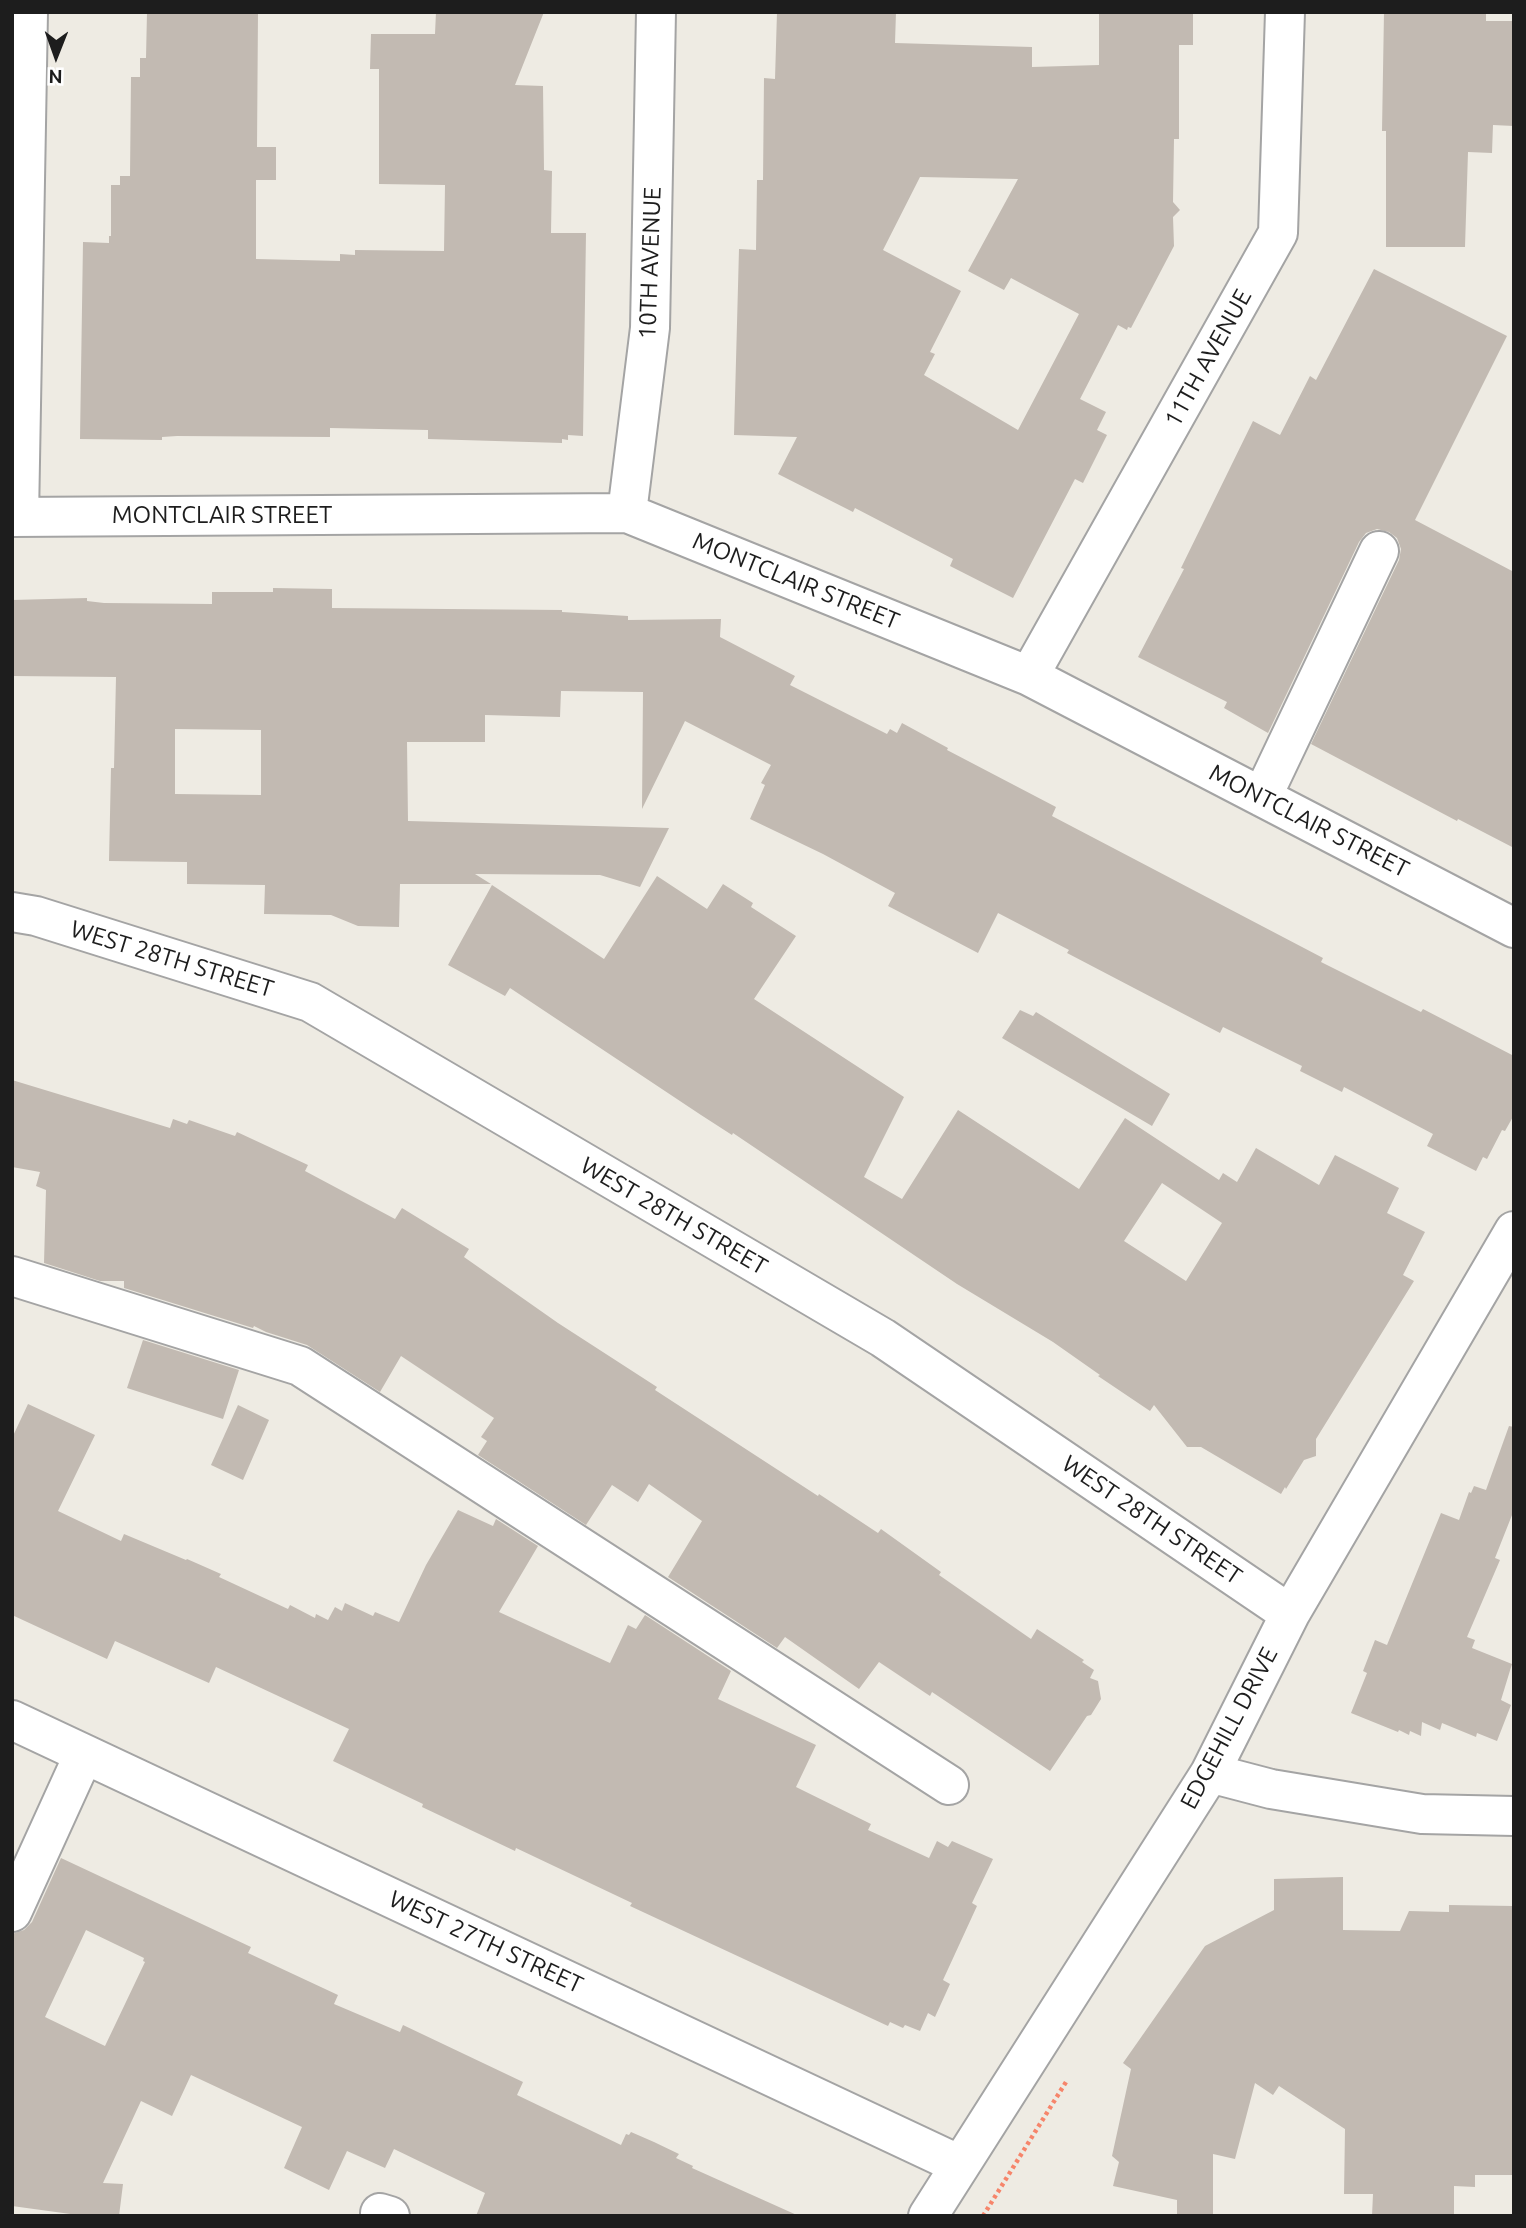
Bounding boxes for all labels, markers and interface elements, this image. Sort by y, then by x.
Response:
north arrow [21,21,91,91]
text: N [48,66,63,88]
street label: 10TH AVENUE [633,186,667,340]
street label: 11TH AVENUE [1158,284,1258,432]
street label: MONTCLAIR STREET [112,501,332,529]
street label: MONTCLAIR STREET [688,526,904,636]
street label: MONTCLAIR STREET [1204,758,1414,884]
street label: WEST 28TH STREET [67,914,277,1004]
street label: WEST 28TH STREET [576,1151,772,1281]
street label: WEST 28TH STREET [1057,1449,1247,1591]
street label: EDGEHILL DRIVE [1174,1642,1284,1814]
street label: WEST 27TH STREET [384,1884,588,2000]

